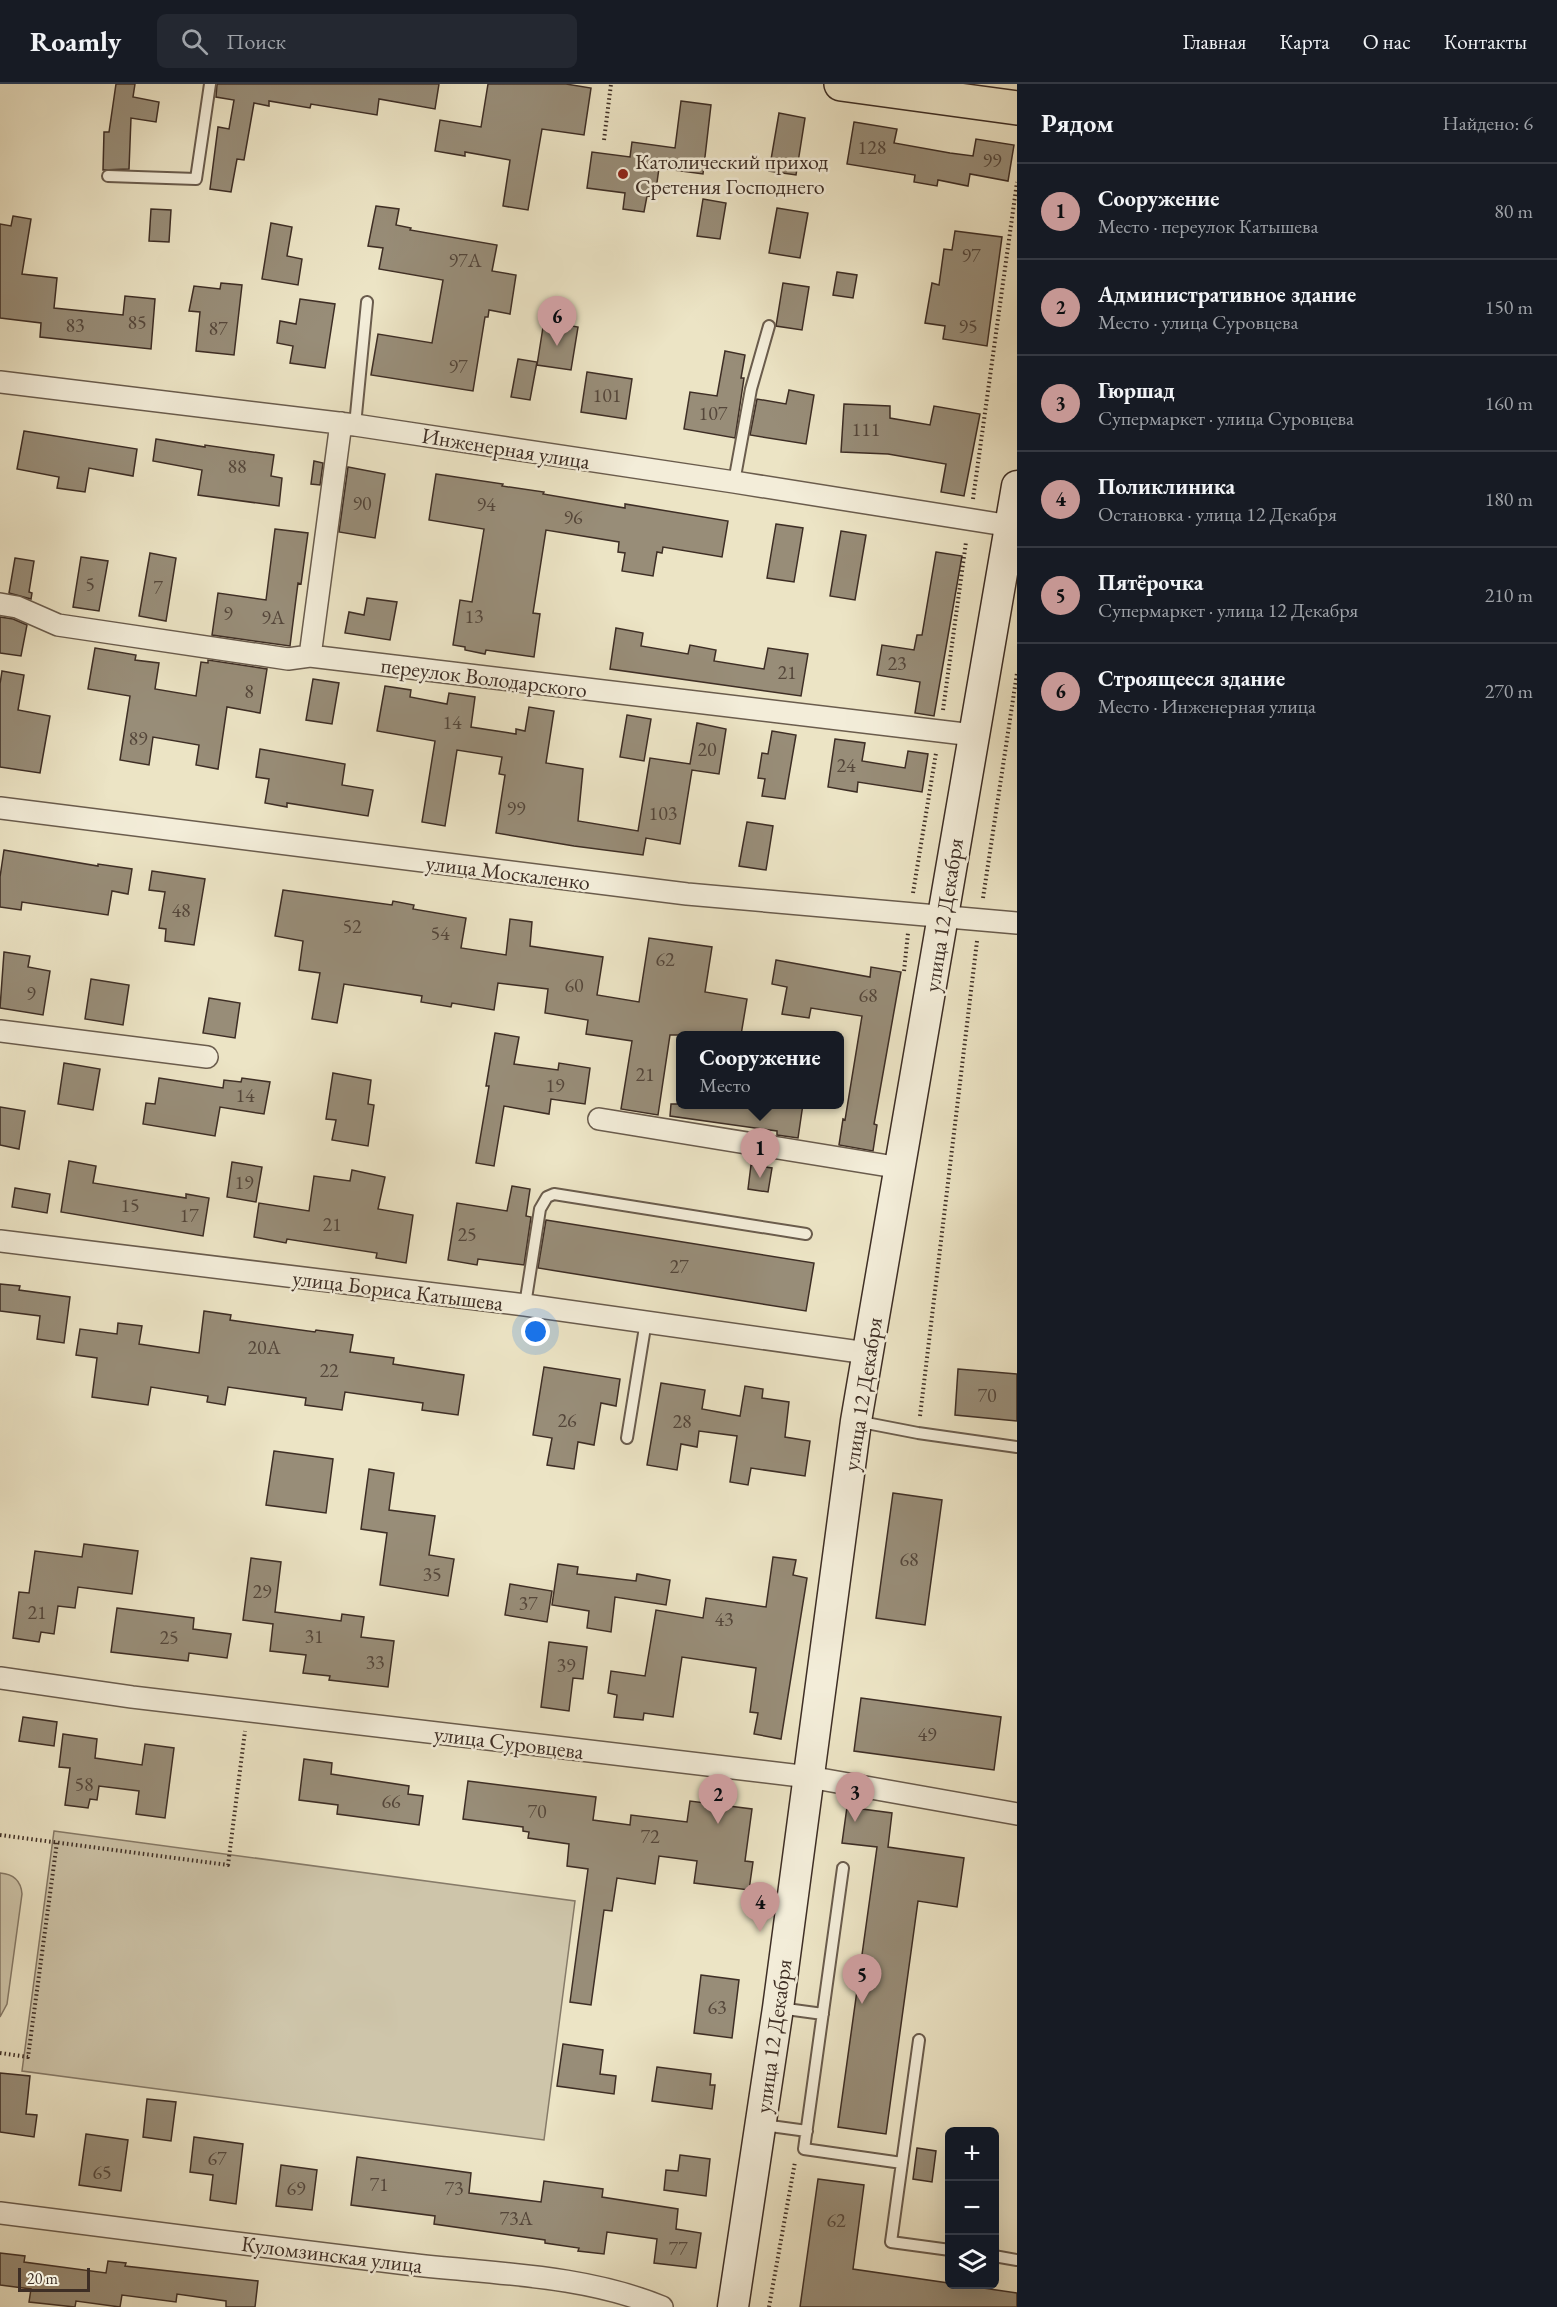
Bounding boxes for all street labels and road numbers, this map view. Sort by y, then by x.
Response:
street label: Инженерная улица [420,421,592,476]
street label: переулок Володарского [379,650,589,705]
street label: улица 12 Декабря [917,836,970,994]
street label: улица Москаленко [424,848,592,897]
street label: улица Бориса Катышева [291,1263,505,1318]
street label: улица 12 Декабря [836,1315,889,1473]
street label: улица Суровцева [432,1719,586,1766]
street label: улица 12 Декабря [748,1957,799,2115]
street label: Куломзинская улица [240,2229,424,2280]

